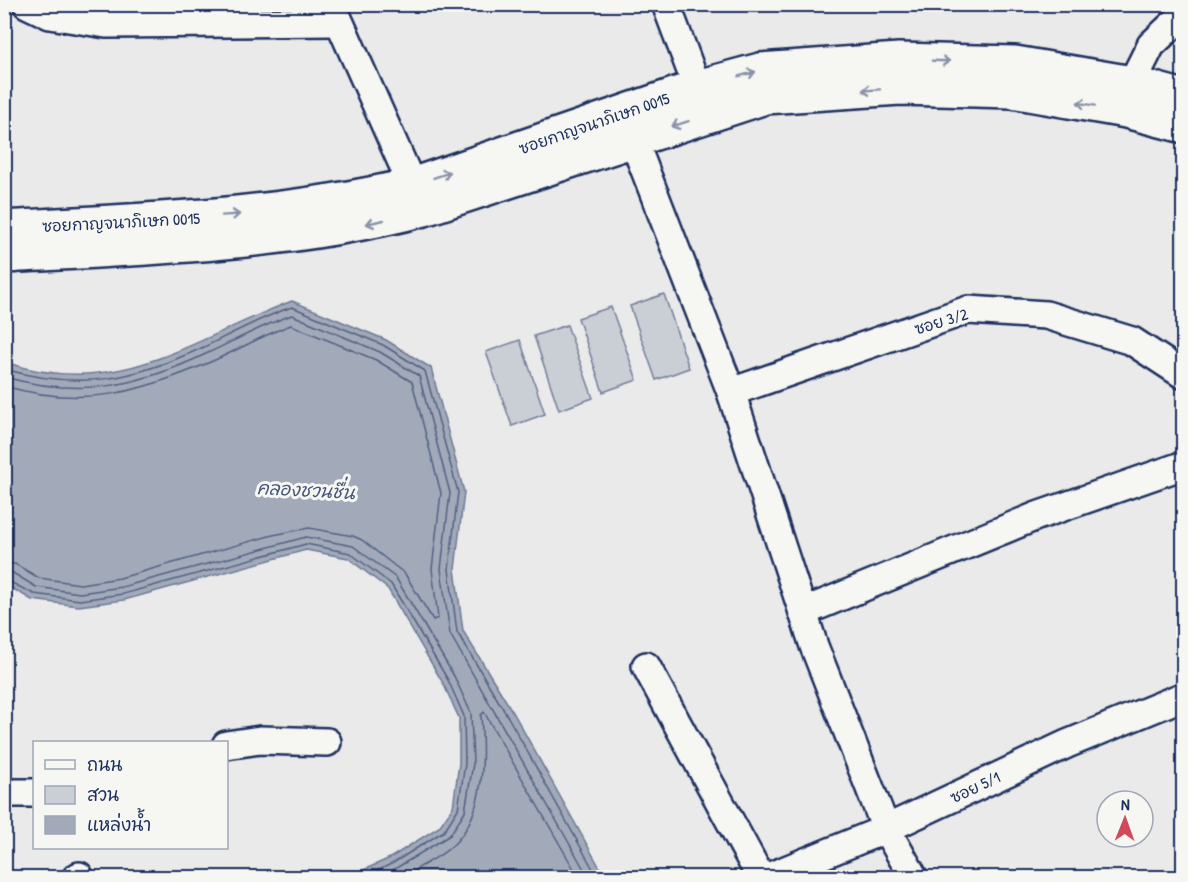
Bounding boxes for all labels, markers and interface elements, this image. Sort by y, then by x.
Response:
one-way arrow [931,56,951,67]
one-way arrow [737,67,756,79]
one-way arrow [861,85,881,96]
street label: ซอยกาญจนาภิเษก 0015 [516,87,672,159]
one-way arrow [1076,98,1096,109]
one-way arrow [671,120,690,131]
one-way arrow [432,168,451,179]
street label: ซอยกาญจนาภิเษก 0015 [42,207,201,237]
one-way arrow [220,210,240,221]
one-way arrow [365,216,384,228]
street label: ซอย 3/2 [912,302,971,340]
water label: คลองชวนชื่น [256,471,357,505]
legend [33,741,228,849]
text: ถนน [87,752,122,777]
street label: ซอย 5/1 [946,766,1004,808]
text: สวน [87,782,119,807]
north arrow [1095,789,1155,849]
text: N [1121,793,1130,815]
text: แหล่งน้ำ [87,808,151,837]

